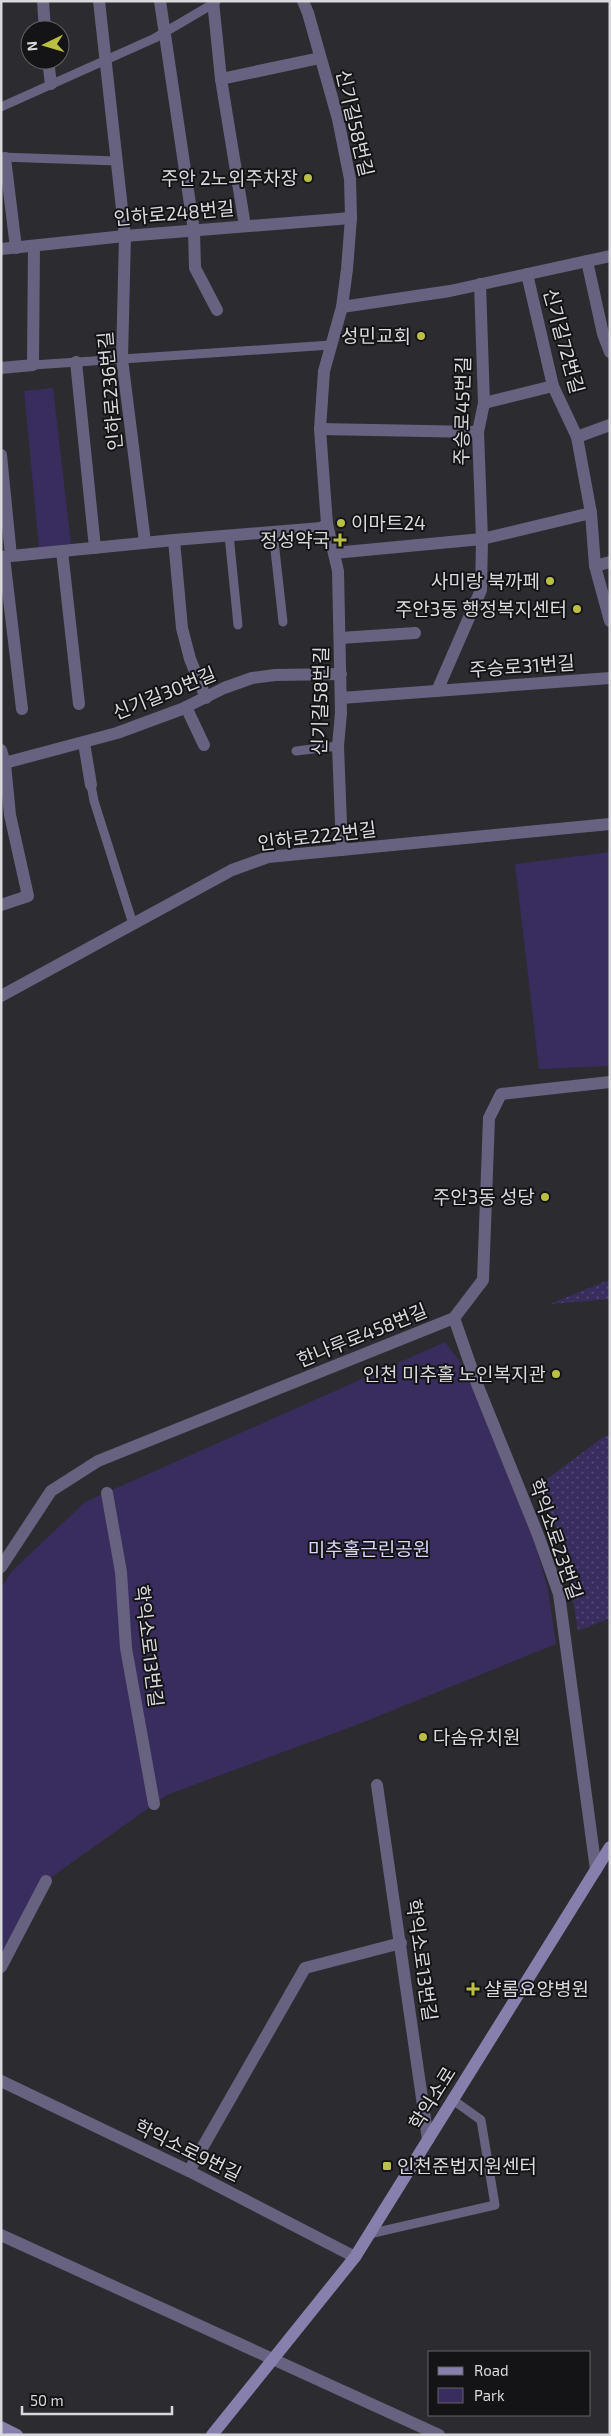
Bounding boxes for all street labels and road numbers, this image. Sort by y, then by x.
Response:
street label: 신기길58번길 [332,67,379,179]
street label: 인하로248번길 [113,196,235,229]
street label: 신기길72번길 [539,286,590,396]
street label: 인하로236번길 [93,331,126,452]
street label: 주승로45번길 [449,356,474,466]
street label: 신기길58번길 [307,646,332,756]
street label: 주승로31번길 [469,650,575,681]
street label: 신기길30번길 [109,661,219,724]
street label: 인하로222번길 [256,817,378,854]
street label: 한나루로458번길 [293,1298,430,1371]
street label: 학익소로23번길 [525,1475,588,1602]
street label: 학익소로13번길 [131,1583,168,1708]
street label: 학익소로13번길 [403,1897,442,2022]
street label: 학익소로 [403,2062,460,2133]
street label: 학익소로9번길 [131,2114,245,2185]

